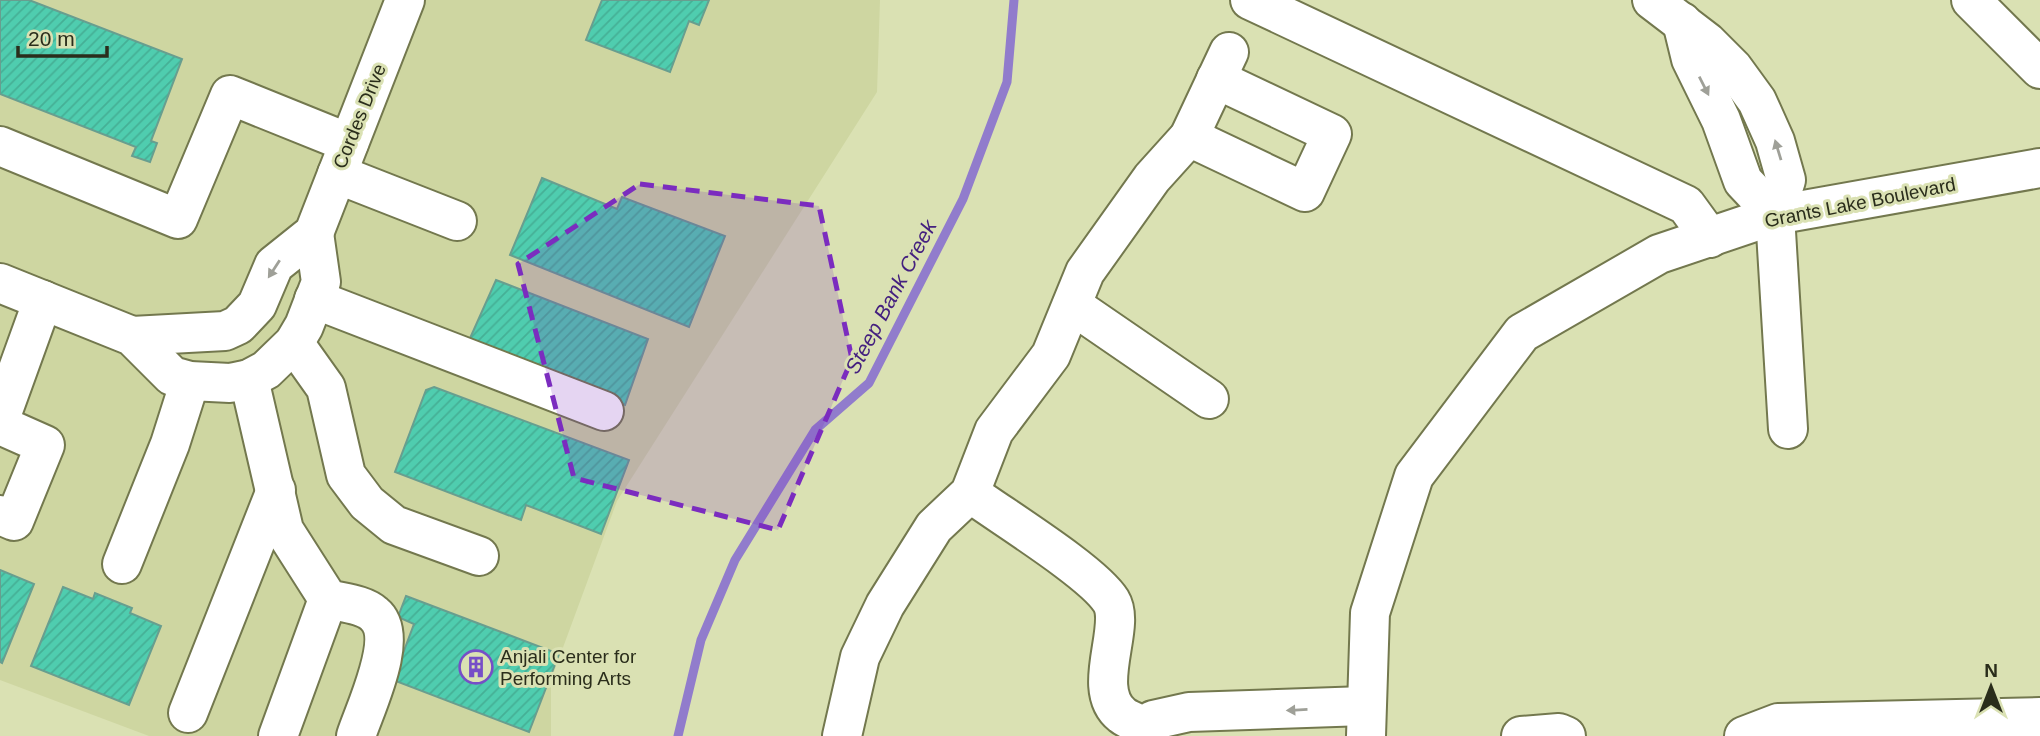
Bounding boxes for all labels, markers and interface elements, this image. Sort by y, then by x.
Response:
scale bar [18,14,107,58]
text: 20 m [28,27,75,50]
street label: Cordes Drive [329,61,390,172]
one-way arrow [1699,76,1710,96]
one-way arrow [1772,139,1782,160]
street label: Grants Lake Boulevard [1763,174,1957,231]
water label: Steep Bank Creek [840,215,941,377]
one-way arrow [268,259,281,279]
place label: Anjali Center for Performing Arts [500,646,637,689]
building icon: Anjali Center for Performing Arts [457,648,495,686]
north arrow [1956,652,2026,722]
text: N [1984,660,1998,681]
one-way arrow [1286,704,1308,715]

